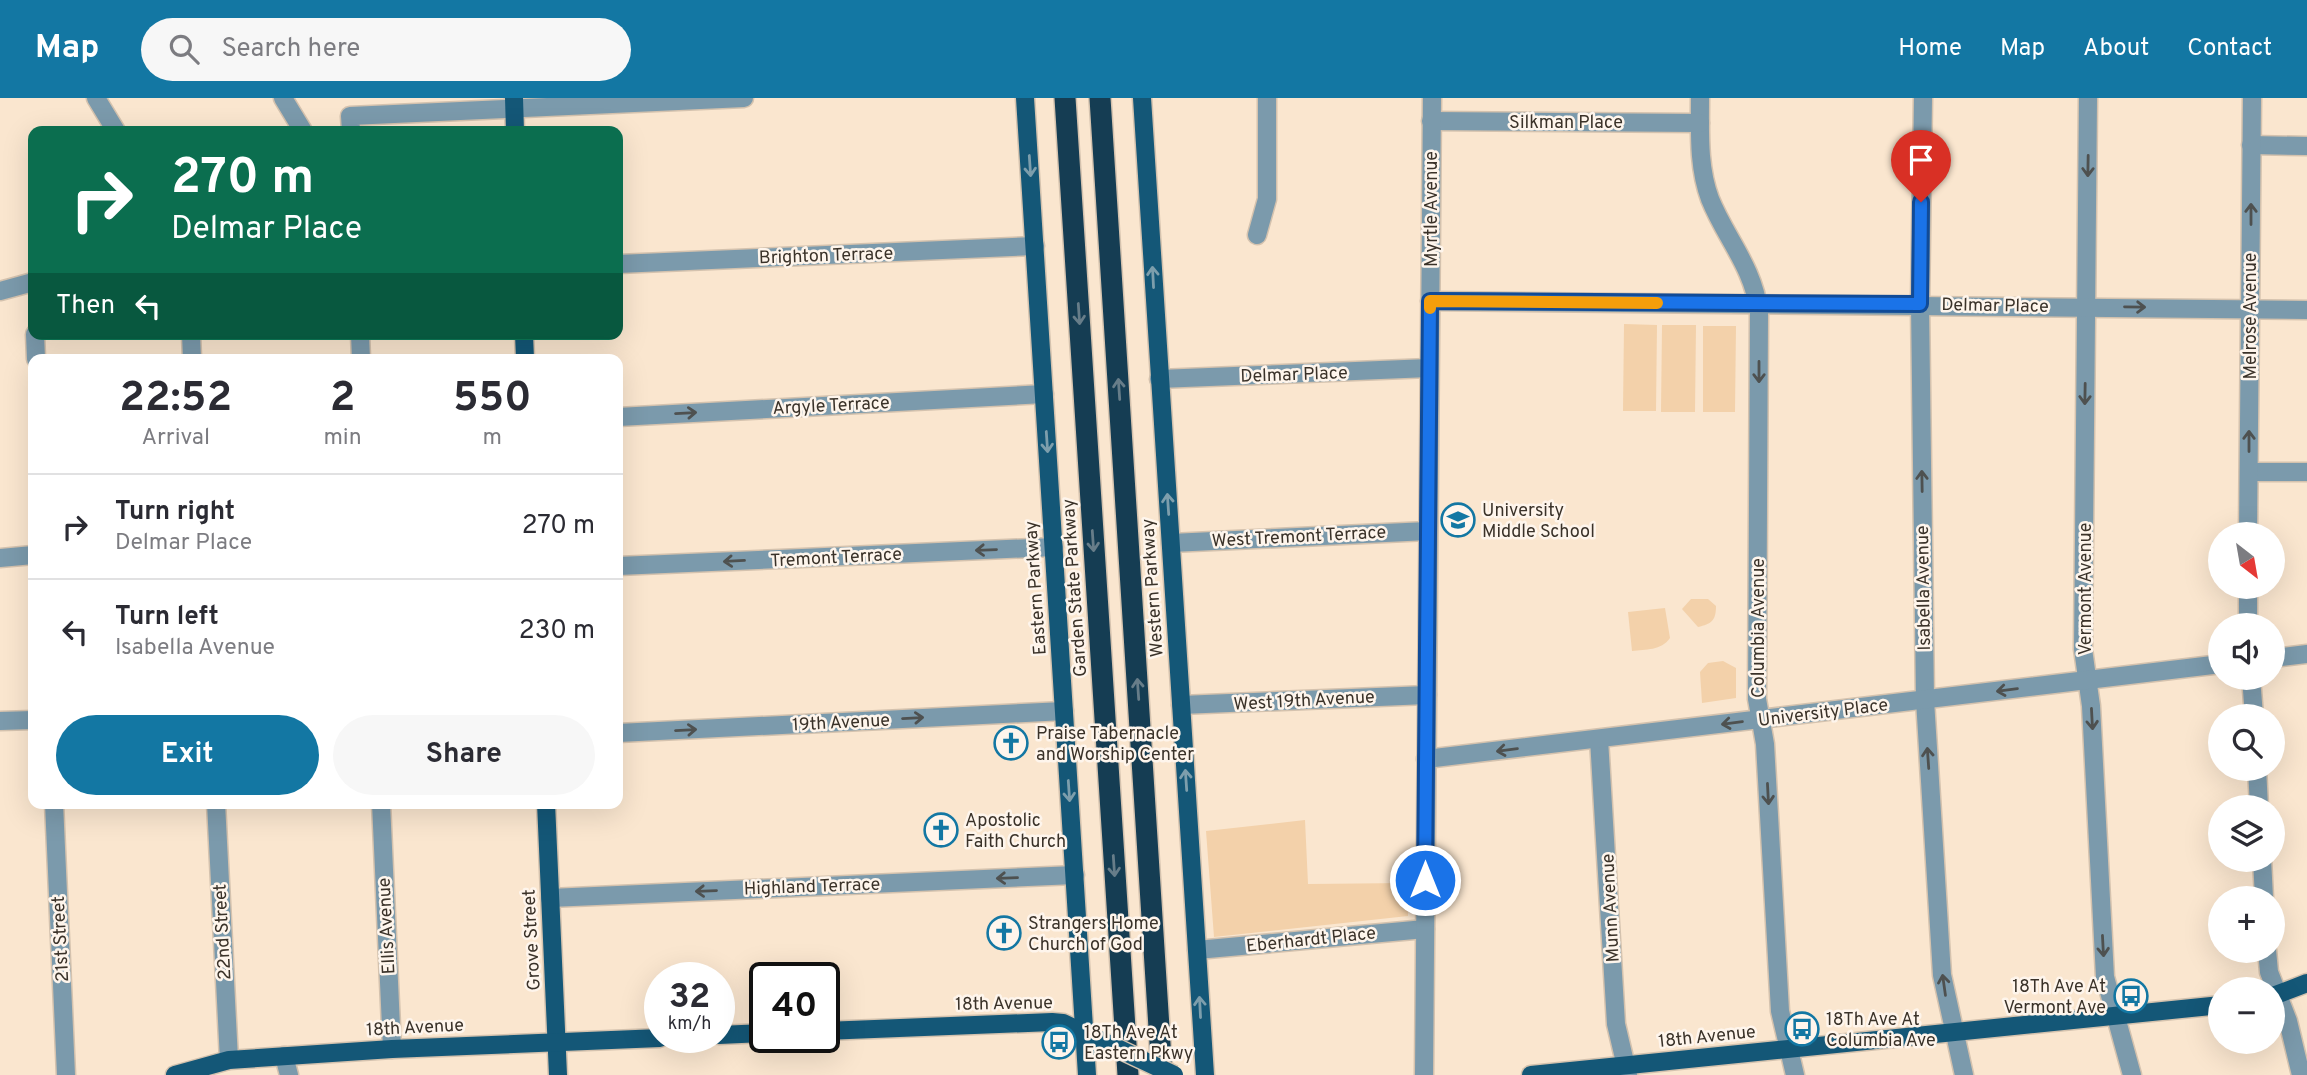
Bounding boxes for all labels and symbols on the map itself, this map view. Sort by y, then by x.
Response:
street label: Silkman Place [1509,112,1623,135]
pin [1891,130,1951,202]
street label: Myrtle Avenue [1421,151,1444,267]
one-way arrow [1023,154,1036,177]
one-way arrow [2081,154,2094,177]
one-way arrow [2244,202,2258,225]
street label: Brighton Terrace [758,243,894,270]
street label: Melrose Avenue [2240,253,2263,379]
one-way arrow [1146,266,1159,289]
street label: Delmar Place [1941,294,2049,319]
one-way arrow [2123,300,2146,314]
one-way arrow [1073,302,1086,324]
one-way arrow [1753,360,1766,383]
street label: Delmar Place [1240,362,1348,389]
one-way arrow [1112,377,1125,400]
one-way arrow [2079,382,2092,405]
street label: Argyle Terrace [772,392,890,421]
one-way arrow [674,407,697,420]
one-way arrow [1041,430,1054,453]
one-way arrow [2242,430,2256,453]
one-way arrow [1915,470,1929,493]
one-way arrow [1161,493,1174,516]
street label: Garden State Parkway [1058,498,1093,678]
place label: University Middle School [1482,500,1595,544]
school or university icon: University Middle School [1439,501,1477,539]
street label: Western Parkway [1137,518,1170,658]
street label: Eastern Parkway [1020,520,1053,656]
street label: West Tremont Terrace [1211,521,1387,554]
north arrow [2208,522,2286,598]
street label: Vermont Avenue [2075,523,2098,655]
street label: Isabella Avenue [1912,525,1937,651]
one-way arrow [1087,529,1100,552]
one-way arrow [974,543,997,556]
street label: Tremont Terrace [770,544,903,573]
one-way arrow [723,555,746,568]
street label: Columbia Avenue [1748,558,1771,698]
one-way arrow [1131,678,1144,701]
one-way arrow [1996,684,2019,697]
street label: West 19th Avenue [1233,686,1375,717]
street label: University Place [1757,694,1889,733]
one-way arrow [2085,707,2098,730]
street label: 19th Avenue [792,709,890,738]
one-way arrow [901,712,924,725]
one-way arrow [1722,716,1744,729]
one-way arrow [674,723,697,736]
place label: Praise Tabernacle and Worship Center [1036,723,1194,767]
church icon: Praise Tabernacle and Worship Center [992,724,1030,762]
one-way arrow [1496,744,1518,757]
one-way arrow [1921,747,1934,769]
one-way arrow [1179,769,1192,792]
one-way arrow [1063,780,1076,803]
one-way arrow [1762,783,1775,806]
place label: Apostolic Faith Church [965,810,1066,854]
church icon: Apostolic Faith Church [922,811,960,849]
position arrow [1388,843,1462,917]
street label: Munn Avenue [1597,853,1626,963]
one-way arrow [1108,854,1121,877]
one-way arrow [995,871,1018,884]
street label: Highland Terrace [743,874,881,901]
street label: Ellis Avenue [373,877,402,975]
street label: 22nd Street [209,883,238,981]
one-way arrow [695,885,718,898]
street label: Grove Street [518,889,547,991]
street label: 21st Street [48,895,75,983]
place label: Strangers Home Church of God [1028,913,1159,957]
church icon: Strangers Home Church of God [985,914,1023,952]
street label: Eberhardt Place [1245,922,1377,959]
one-way arrow [2097,934,2110,957]
speed limit sign: 40 [749,962,840,1053]
one-way arrow [1937,974,1950,996]
place label: 18Th Ave At Vermont Ave [2003,976,2106,1020]
bus stop icon: 18Th Ave At Vermont Ave [2112,977,2150,1015]
street label: 18th Avenue [955,992,1053,1017]
one-way arrow [1194,996,1207,1019]
place label: 18Th Ave At Columbia Ave [1826,1009,1936,1053]
bus stop icon: 18Th Ave At Columbia Ave [1783,1010,1821,1048]
street label: 18th Avenue [366,1014,464,1043]
street label: 18th Avenue [1657,1021,1757,1054]
place label: 18Th Ave At Eastern Pkwy [1084,1022,1193,1066]
bus stop icon: 18Th Ave At Eastern Pkwy [1040,1023,1078,1061]

